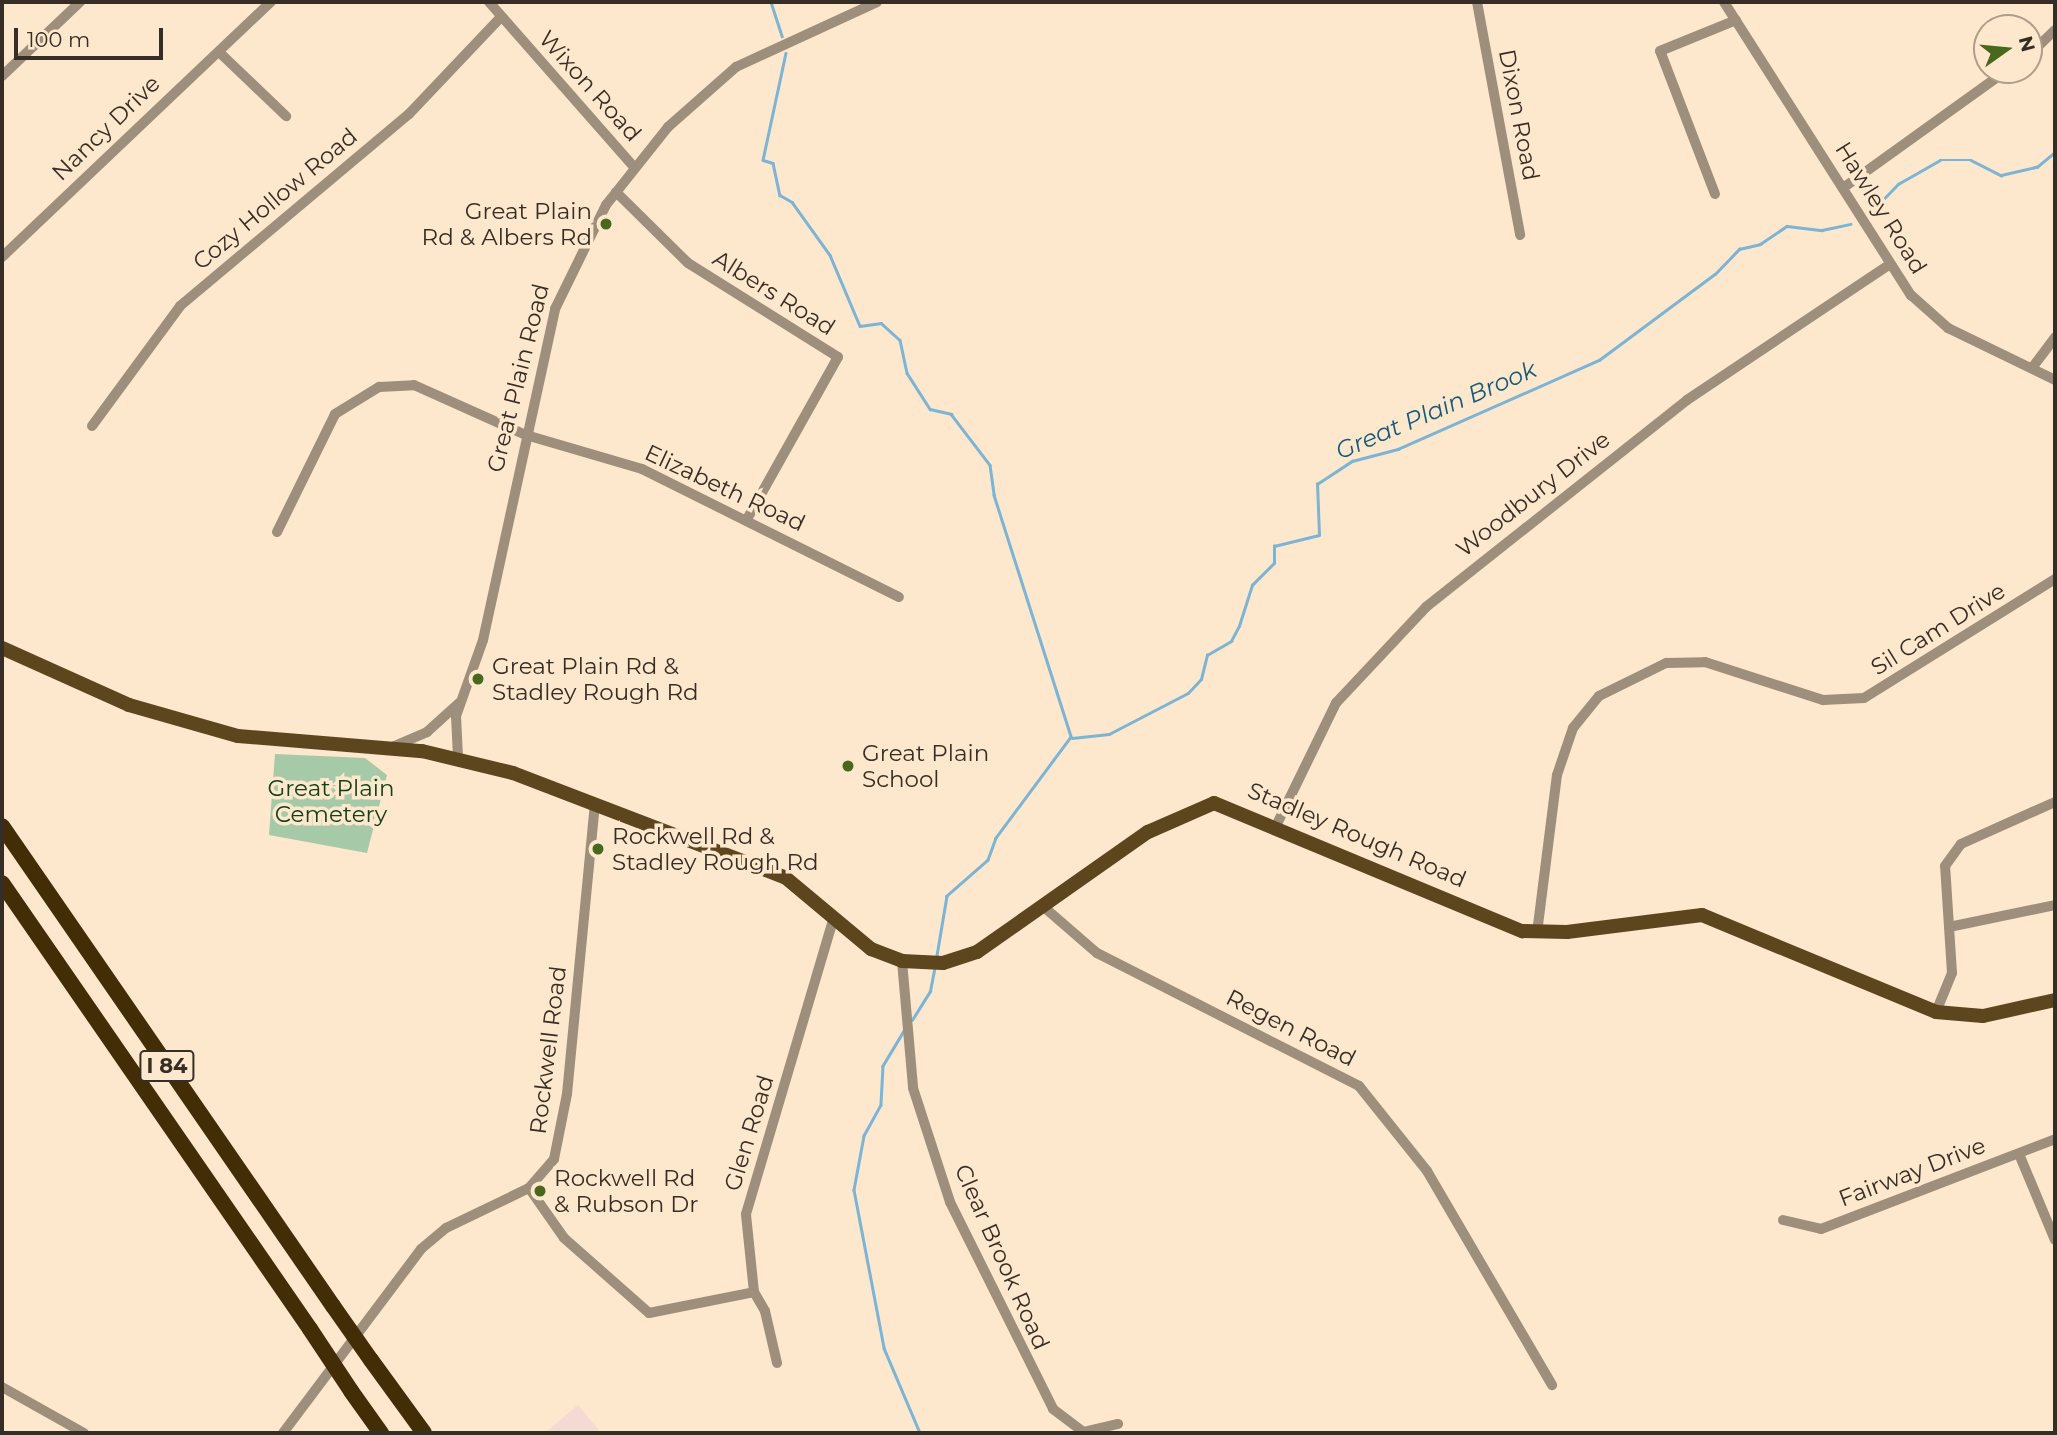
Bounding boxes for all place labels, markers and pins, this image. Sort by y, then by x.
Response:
place label: Great Plain Rd & Albers Rd [422,197,592,251]
marker: Great Plain Rd & Albers Rd [598,216,614,232]
place label: Great Plain Rd & Stadley Rough Rd [492,652,699,706]
marker: Great Plain Rd & Stadley Rough Rd [470,671,486,687]
place label: Great Plain School [862,739,989,793]
marker: Great Plain School [840,758,856,774]
place label: Rockwell Rd & Stadley Rough Rd [612,822,819,876]
marker: Rockwell Rd & Stadley Rough Rd [590,841,606,857]
place label: Rockwell Rd & Rubson Dr [554,1164,699,1218]
marker: Rockwell Rd & Rubson Dr [532,1183,548,1199]

